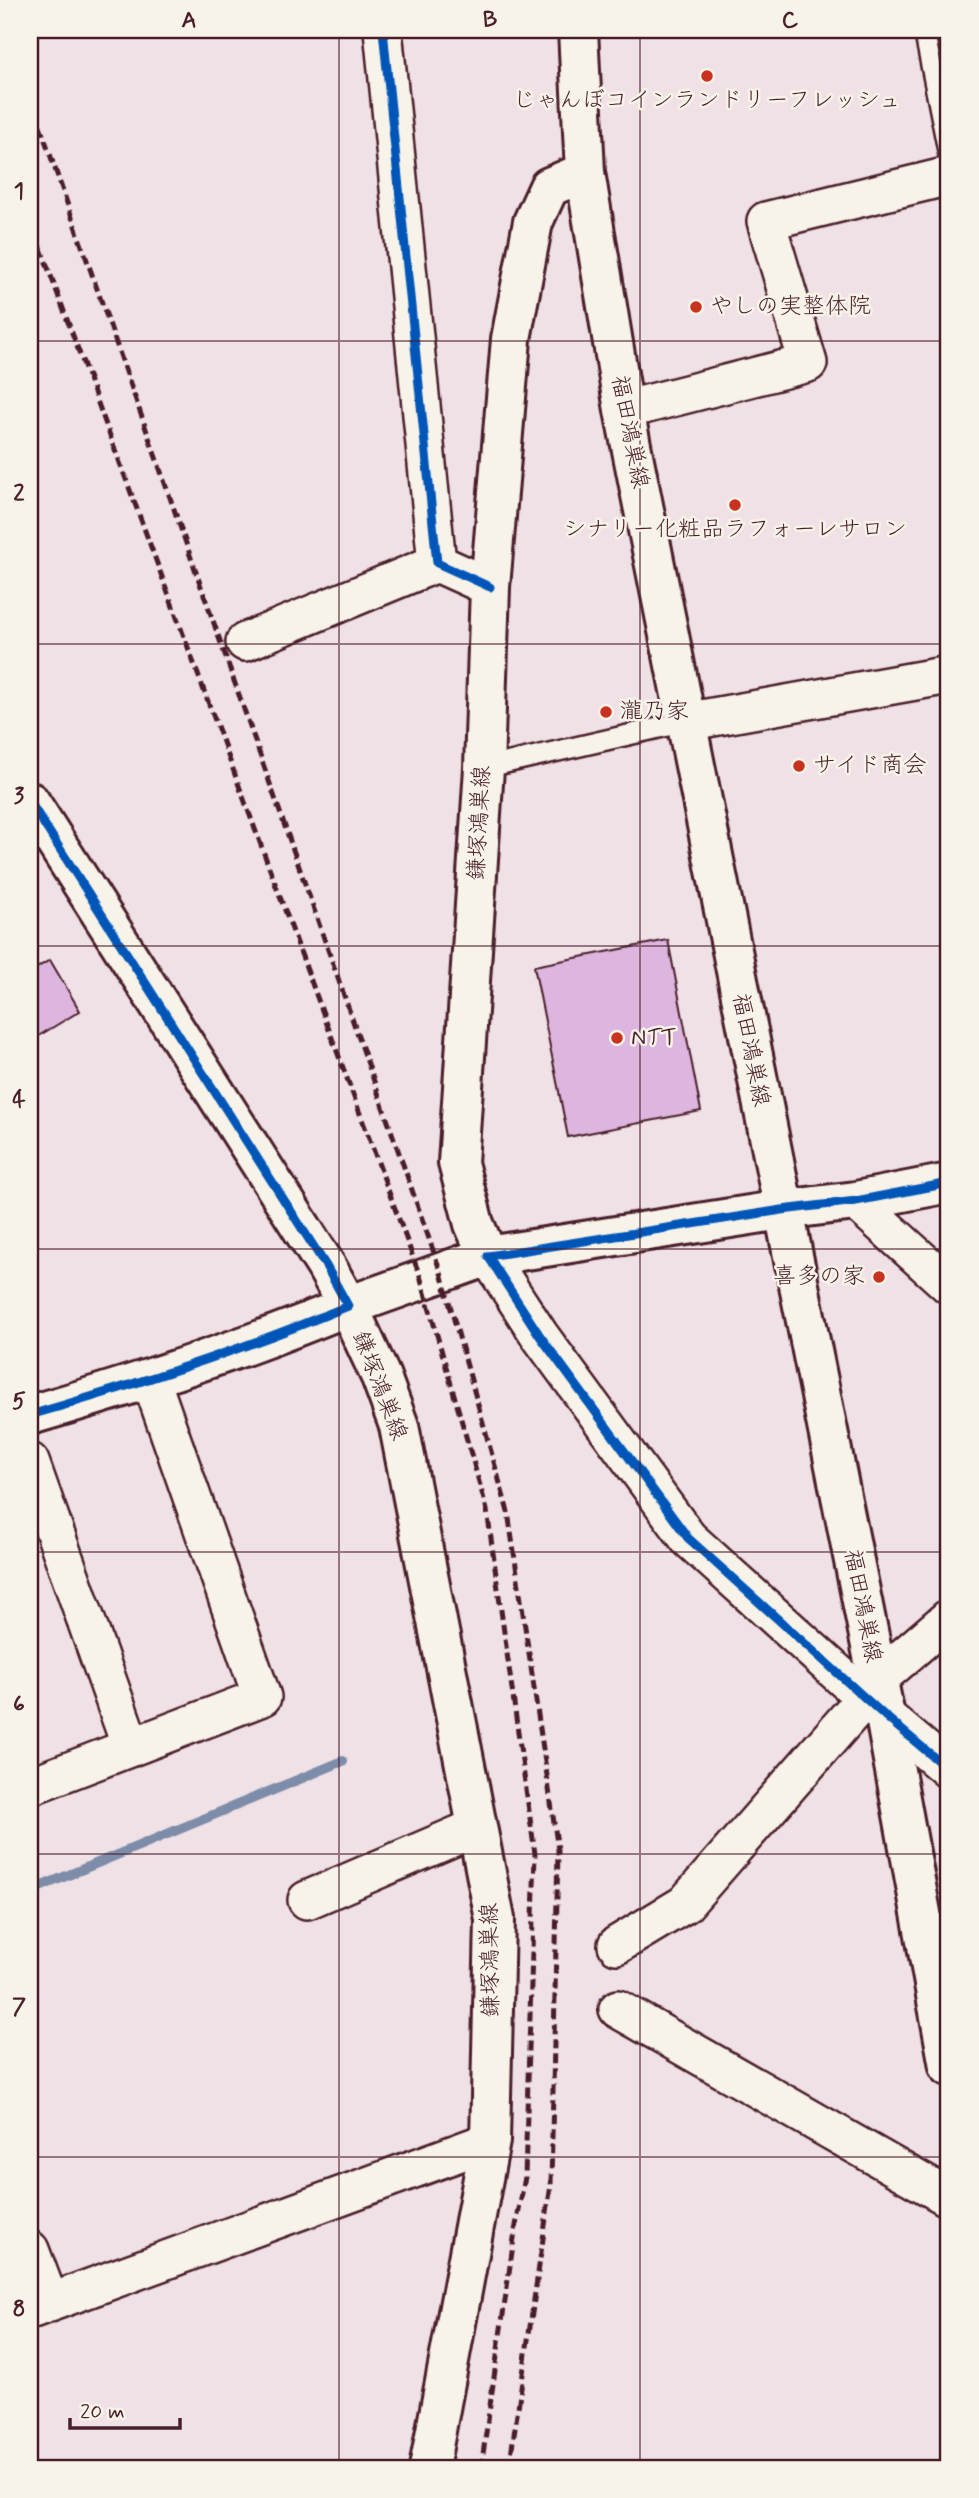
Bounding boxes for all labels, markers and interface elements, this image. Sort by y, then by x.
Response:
text: A [181,6,197,36]
text: B [483,6,498,36]
text: C [782,6,799,36]
marker: じゃんぼコインランドリーフレッシュ [699,68,715,84]
place label: じゃんぼコインランドリーフレッシュ [513,86,901,116]
text: 1 [14,177,24,207]
place label: やしの実整体院 [710,292,871,322]
marker: やしの実整体院 [688,299,704,315]
street label: 福田鴻巣線 [603,373,655,491]
text: 2 [13,479,25,509]
marker: シナリー化粧品ラフォーレサロン [727,497,743,513]
place label: シナリー化粧品ラフォーレサロン [563,515,907,545]
place label: 瀧乃家 [620,697,689,727]
marker: 瀧乃家 [598,704,614,720]
place label: サイド商会 [813,751,927,781]
marker: サイド商会 [791,758,807,774]
street label: 鎌塚鴻巣線 [462,765,498,881]
text: 3 [14,782,25,812]
street label: 福田鴻巣線 [724,991,776,1109]
place label: NTT [631,1023,677,1053]
marker: NTT [609,1030,625,1046]
text: 4 [12,1085,26,1115]
place label: 喜多の家 [773,1262,865,1292]
marker: 喜多の家 [871,1269,887,1285]
street label: 鎌塚鴻巣線 [344,1327,414,1445]
text: 5 [12,1387,26,1417]
street label: 福田鴻巣線 [836,1547,888,1665]
text: 6 [13,1690,25,1720]
street label: 鎌塚鴻巣線 [475,1902,507,2018]
text: 7 [12,1993,26,2023]
text: 8 [13,2295,25,2325]
scale bar [70,2386,180,2430]
text: 20 m [80,2398,125,2426]

